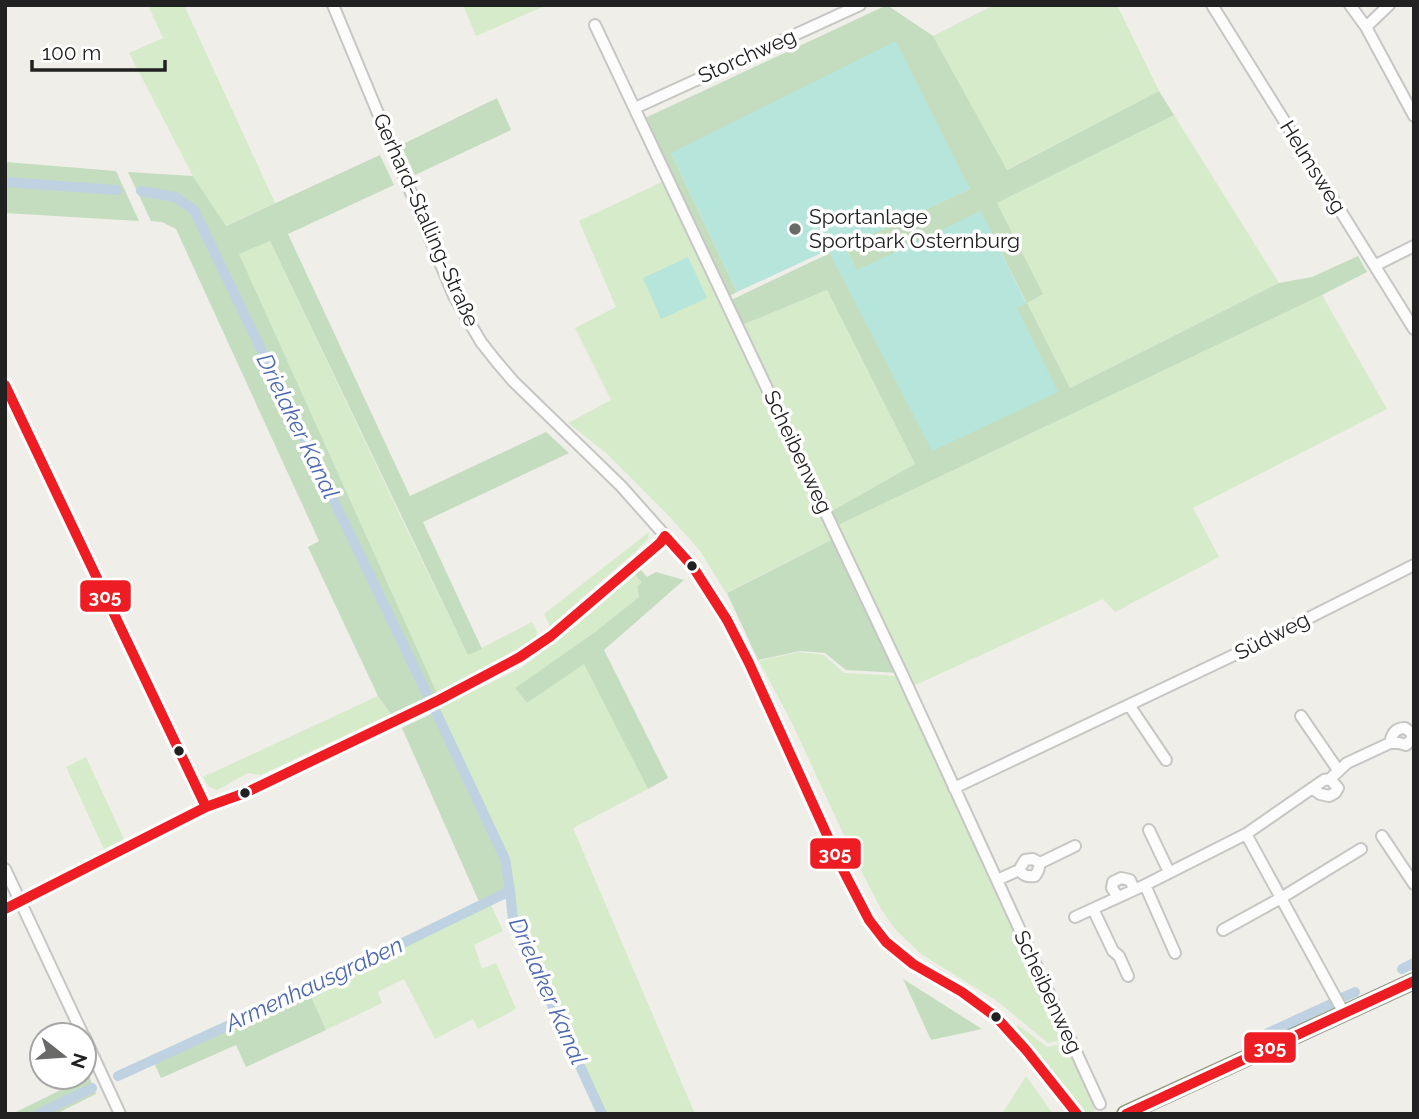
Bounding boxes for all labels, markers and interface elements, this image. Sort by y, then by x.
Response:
street label: Storchweg [694,23,800,88]
scale bar [32,28,164,72]
text: 100 m [42,40,101,65]
street label: Gerhard-Stalling-Straße [368,109,485,330]
street label: Helmsweg [1275,116,1352,218]
place label: Sportanlage Sportpark Osternburg [809,204,1020,253]
marker: Sportanlage Sportpark Osternburg [787,221,803,237]
water label: Drielaker Kanal [252,349,345,503]
street label: Scheibenweg [759,386,838,517]
unlabelled marker [685,559,699,573]
line badge: 305 [79,579,132,613]
text: 305 [89,585,121,607]
street label: Südweg [1230,606,1313,665]
unlabelled marker [172,744,186,758]
unlabelled marker [238,786,252,800]
line badge: 305 [809,837,862,870]
text: 305 [819,842,851,864]
water label: Drielaker Kanal [504,913,593,1069]
street label: Scheibenweg [1009,926,1088,1057]
water label: Armenhausgraben [219,931,407,1037]
unlabelled marker [989,1010,1003,1024]
north arrow [28,1021,98,1091]
line badge: 305 [1243,1031,1297,1064]
text: 305 [1254,1036,1286,1058]
text: N [67,1051,92,1071]

